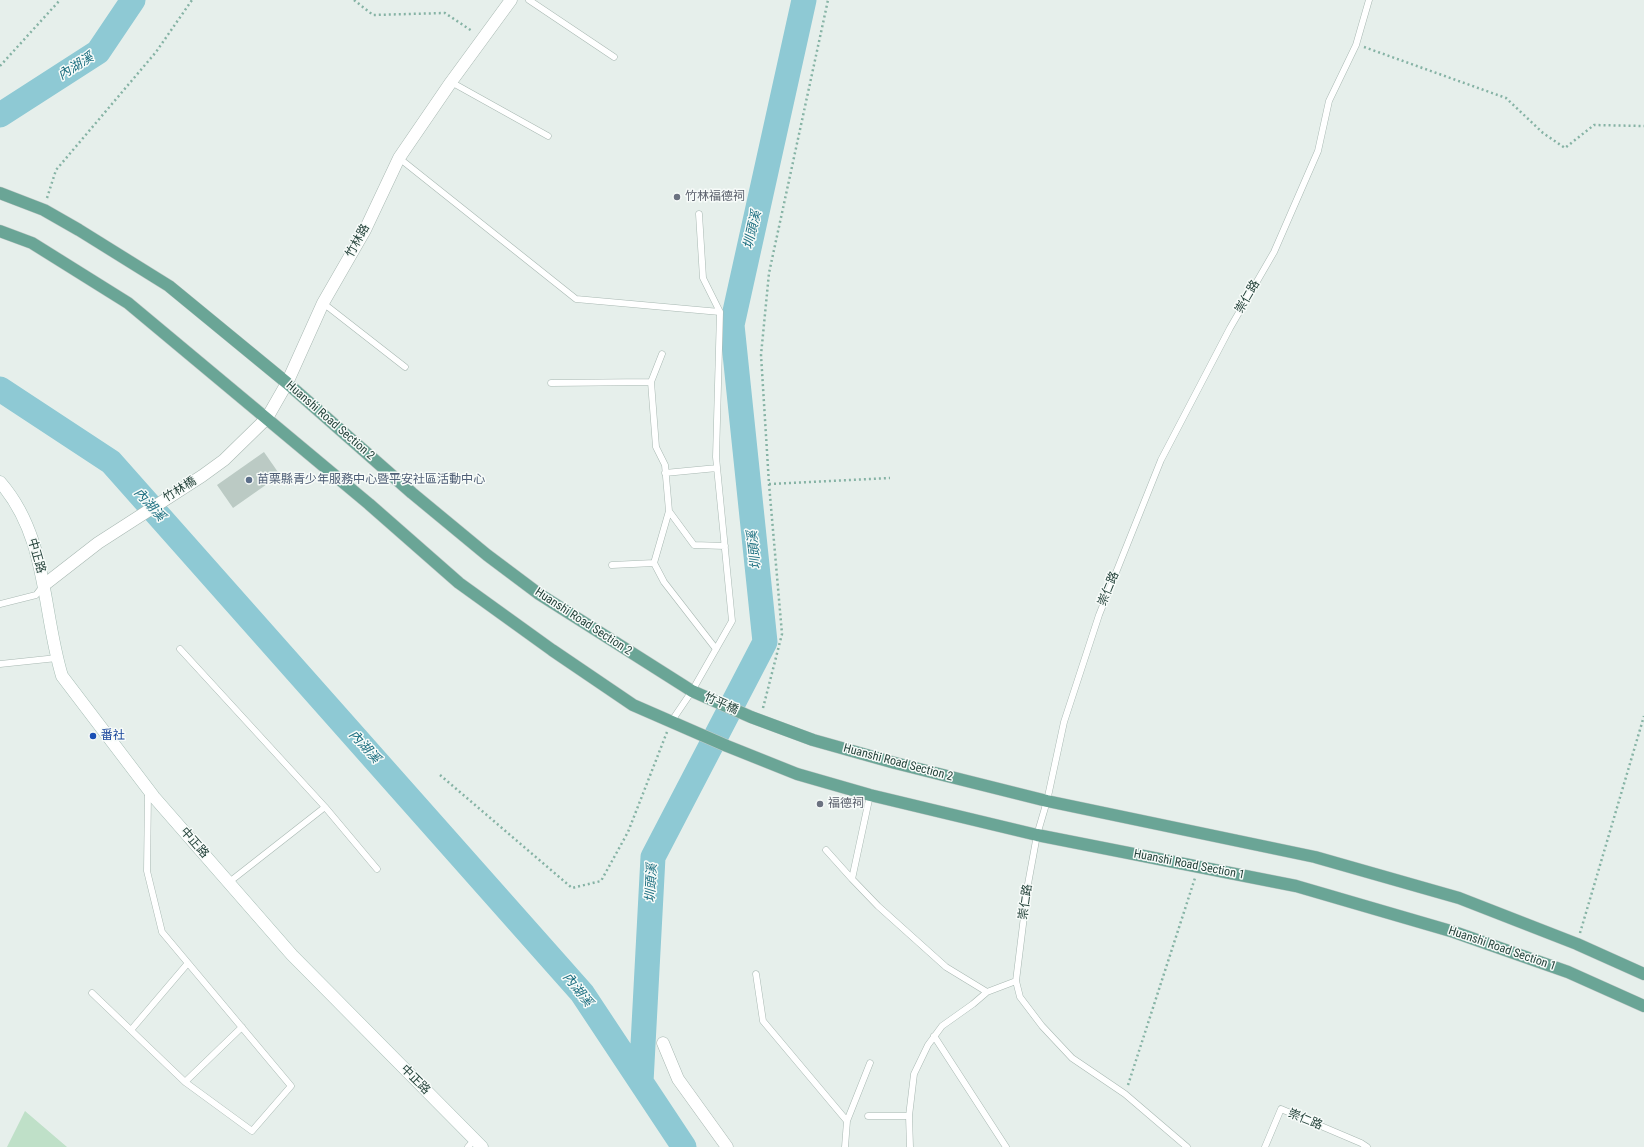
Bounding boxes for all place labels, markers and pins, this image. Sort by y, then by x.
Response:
place label: 竹林福德祠 [685,190,745,204]
marker: 竹林福德祠 [672,192,682,202]
place label: 苗栗縣青少年服務中心暨平安社區活動中心 [257,473,485,487]
marker: 苗栗縣青少年服務中心暨平安社區活動中心 [244,475,254,485]
place label: 番社 [101,729,125,743]
marker: 番社 [88,731,98,741]
place label: 福德祠 [828,797,864,811]
marker: 福德祠 [815,799,825,809]

